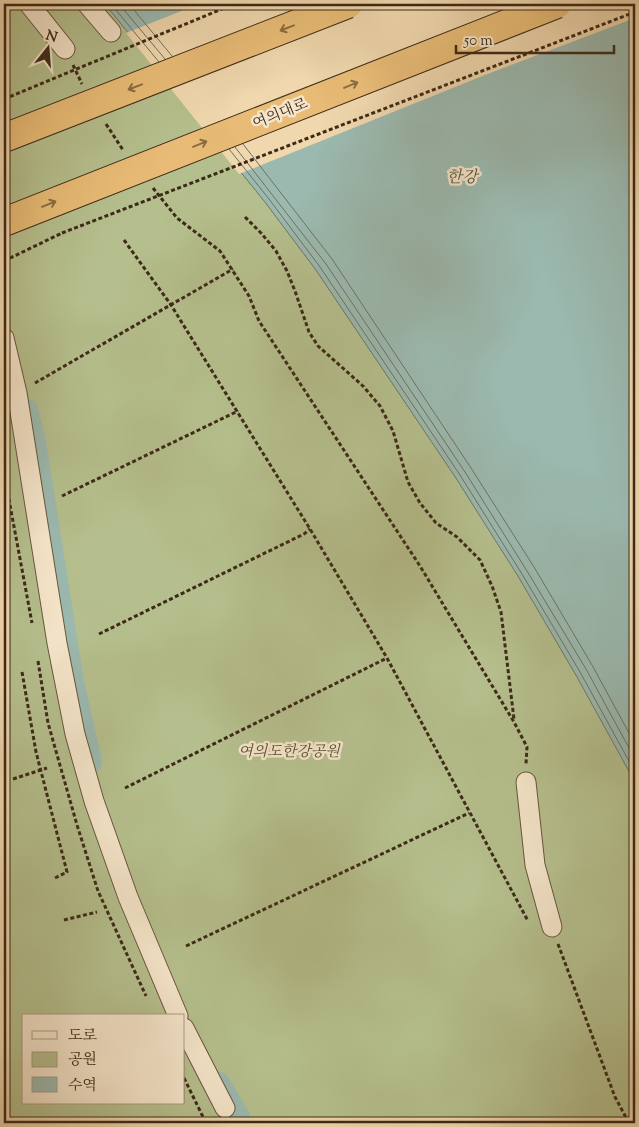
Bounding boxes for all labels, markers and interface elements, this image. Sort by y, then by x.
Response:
north arrow [22,22,72,72]
scale bar [456,22,614,54]
one-way arrow [279,24,295,33]
text: N [43,26,59,49]
text: 50 m [463,31,493,52]
one-way arrow [344,79,359,88]
one-way arrow [128,83,143,92]
street label: 여의대로 [250,94,312,135]
one-way arrow [192,139,207,148]
water label: 한강 [447,167,480,190]
one-way arrow [41,199,56,208]
park label: 여의도한강공원 [238,742,341,763]
legend [22,1014,185,1104]
text: 도로 [68,1026,97,1047]
text: 공원 [68,1050,97,1071]
text: 수역 [68,1076,97,1097]

